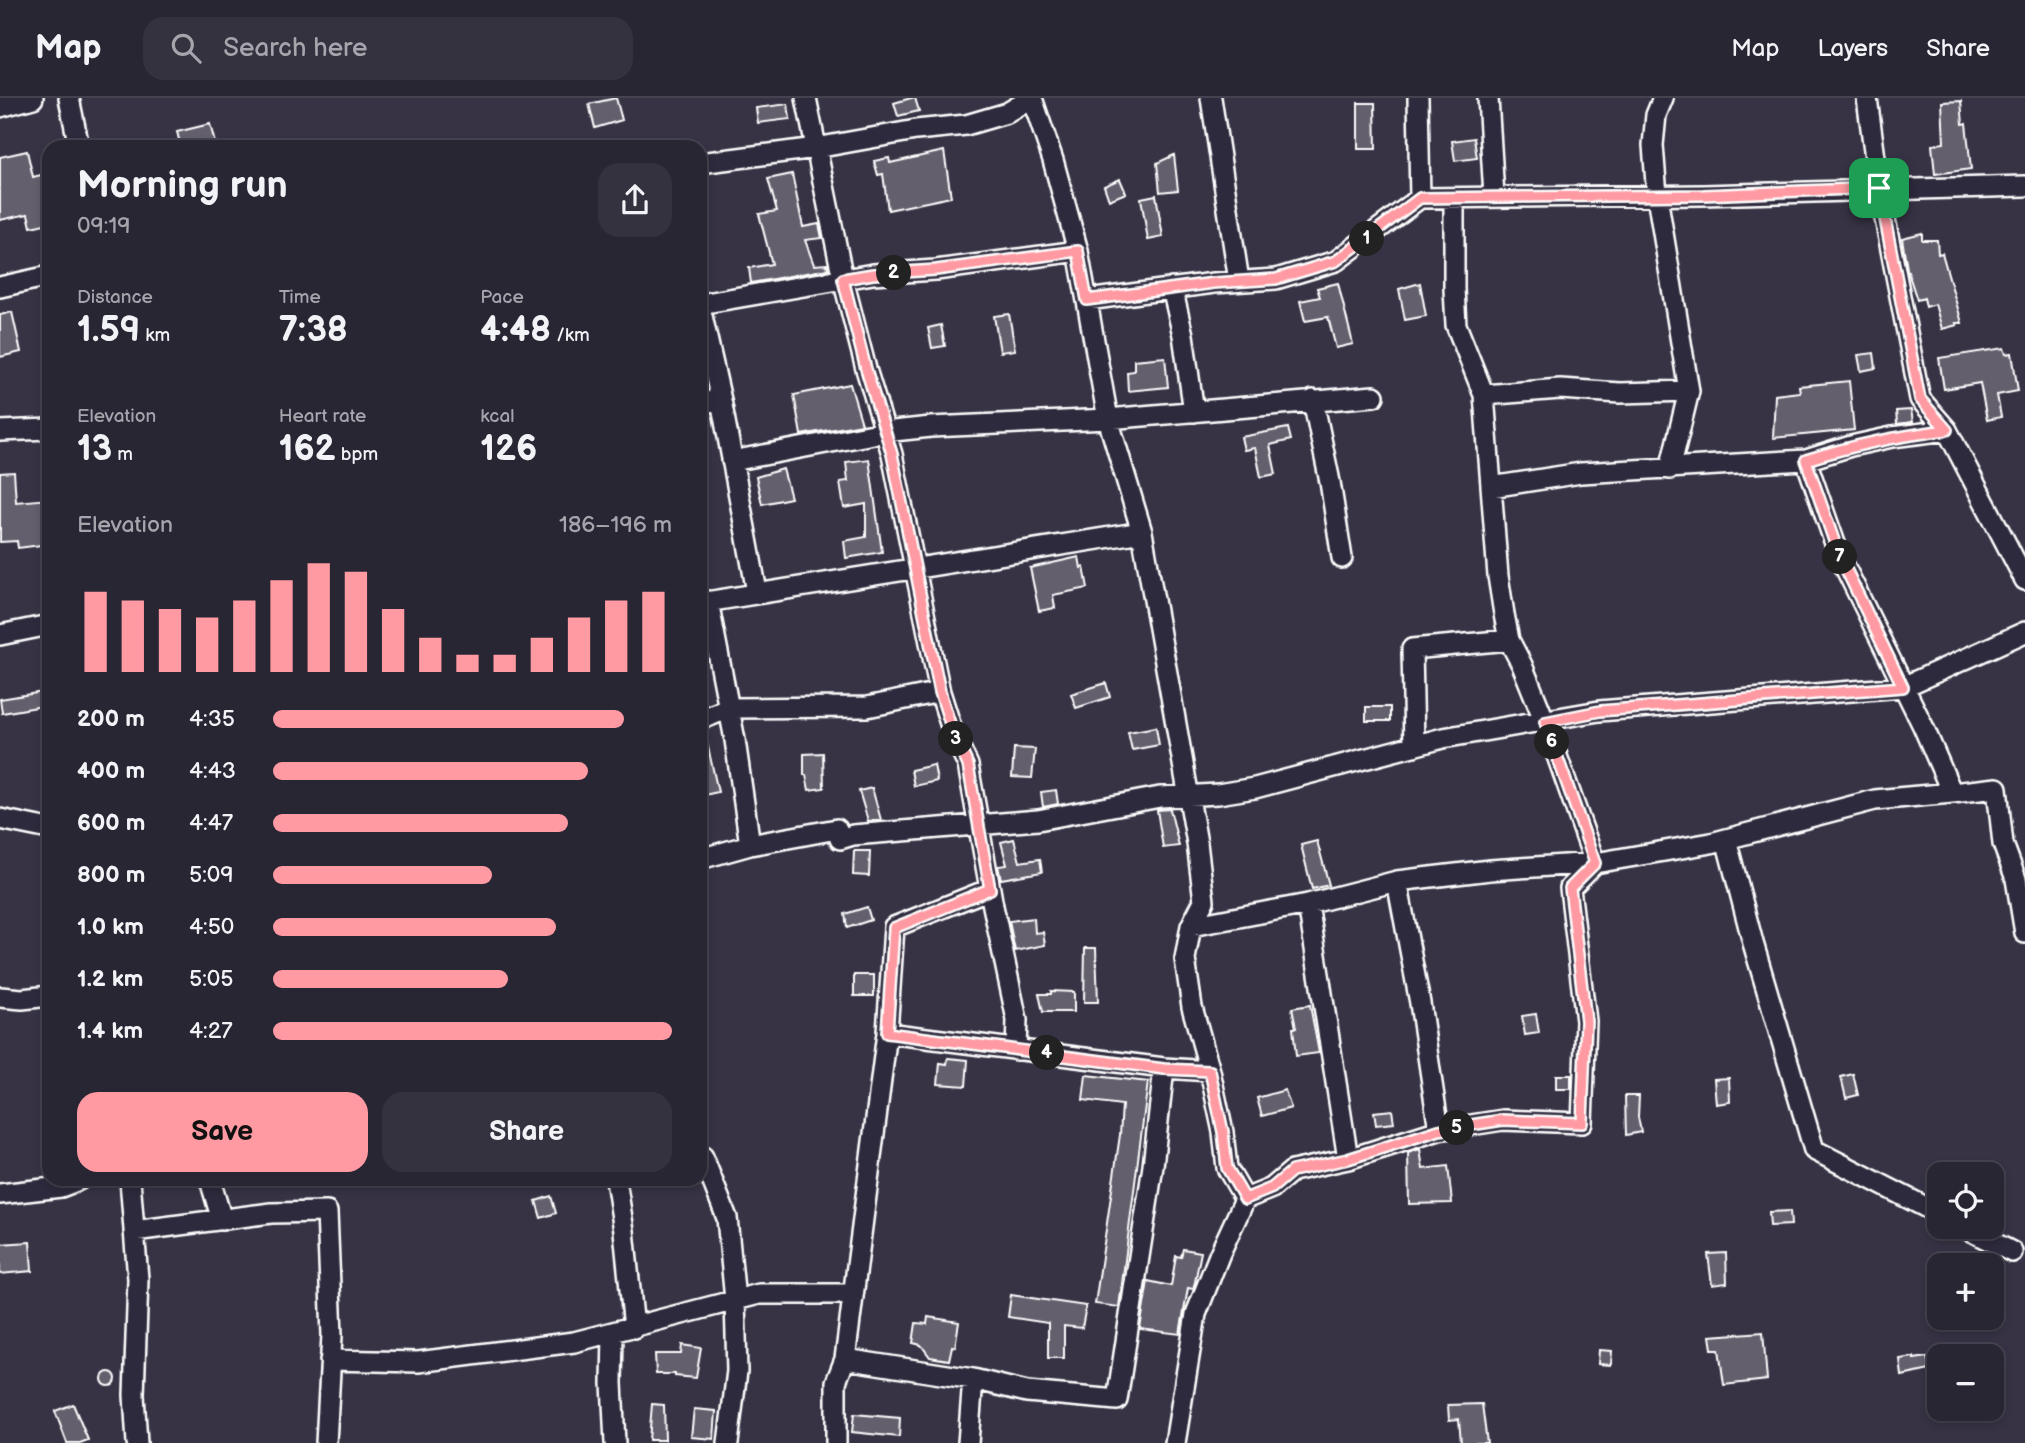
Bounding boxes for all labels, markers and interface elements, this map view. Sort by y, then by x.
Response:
search box [143,17,633,80]
text: Map [35,28,101,68]
icon: search [167,29,205,67]
text: Search here [223,33,367,64]
text: Map [1731,34,1779,63]
text: Layers [1817,34,1888,63]
text: Share [1926,34,1990,63]
pin [1849,158,1909,218]
text: Morning run [77,163,288,208]
button: share [598,163,672,237]
icon: arrive [1860,169,1898,207]
text: 09:19 [77,212,131,240]
pin: 1 [1350,222,1384,256]
text: 1 [1363,227,1371,250]
pin: 2 [876,256,912,290]
text: 2 [888,261,899,284]
text: Distance [77,286,153,309]
text: Time [279,286,321,309]
text: Pace [480,286,524,309]
text: 1.59 [77,309,140,352]
text: 7:38 [279,309,348,352]
text: 4:48 [480,309,551,352]
text: km [140,324,170,347]
text: /km [551,324,590,347]
text: Elevation [77,405,156,428]
text: Heart rate [279,405,366,428]
text: kcal [480,405,514,428]
text: 13 [77,428,112,471]
text: 162 [279,428,336,471]
text: 126 [480,428,537,471]
text: m [112,443,133,466]
text: bpm [336,443,378,466]
text: Elevation [77,511,173,539]
text: 186–196 m [559,511,672,539]
pin: 7 [1822,540,1857,574]
text: 7 [1834,545,1845,568]
text: 200 m [77,705,145,733]
text: 4:35 [189,705,235,733]
pin: 3 [939,722,974,756]
pin: 6 [1534,724,1570,760]
text: 3 [950,727,961,750]
text: 6 [1546,730,1557,753]
text: 400 m [77,757,145,785]
text: 4:43 [189,757,236,785]
text: 600 m [77,809,145,837]
text: 4:47 [189,809,233,837]
text: 800 m [77,861,145,889]
text: 5:09 [189,861,234,889]
text: 1.0 km [77,913,144,941]
text: 4:50 [189,913,234,941]
text: 1.2 km [77,965,143,993]
text: 5:05 [189,965,234,993]
text: 1.4 km [77,1017,143,1045]
text: 4:27 [189,1017,233,1045]
pin: 4 [1030,1035,1064,1070]
text: 4 [1041,1041,1052,1064]
button: Save [77,1092,368,1172]
button: Share [382,1092,672,1172]
pin: 5 [1440,1110,1474,1146]
text: 5 [1451,1116,1462,1139]
map controls [1927,1162,2004,1421]
button: locate [1927,1162,2004,1239]
button: + [1927,1253,2004,1330]
button: − [1927,1344,2004,1421]

